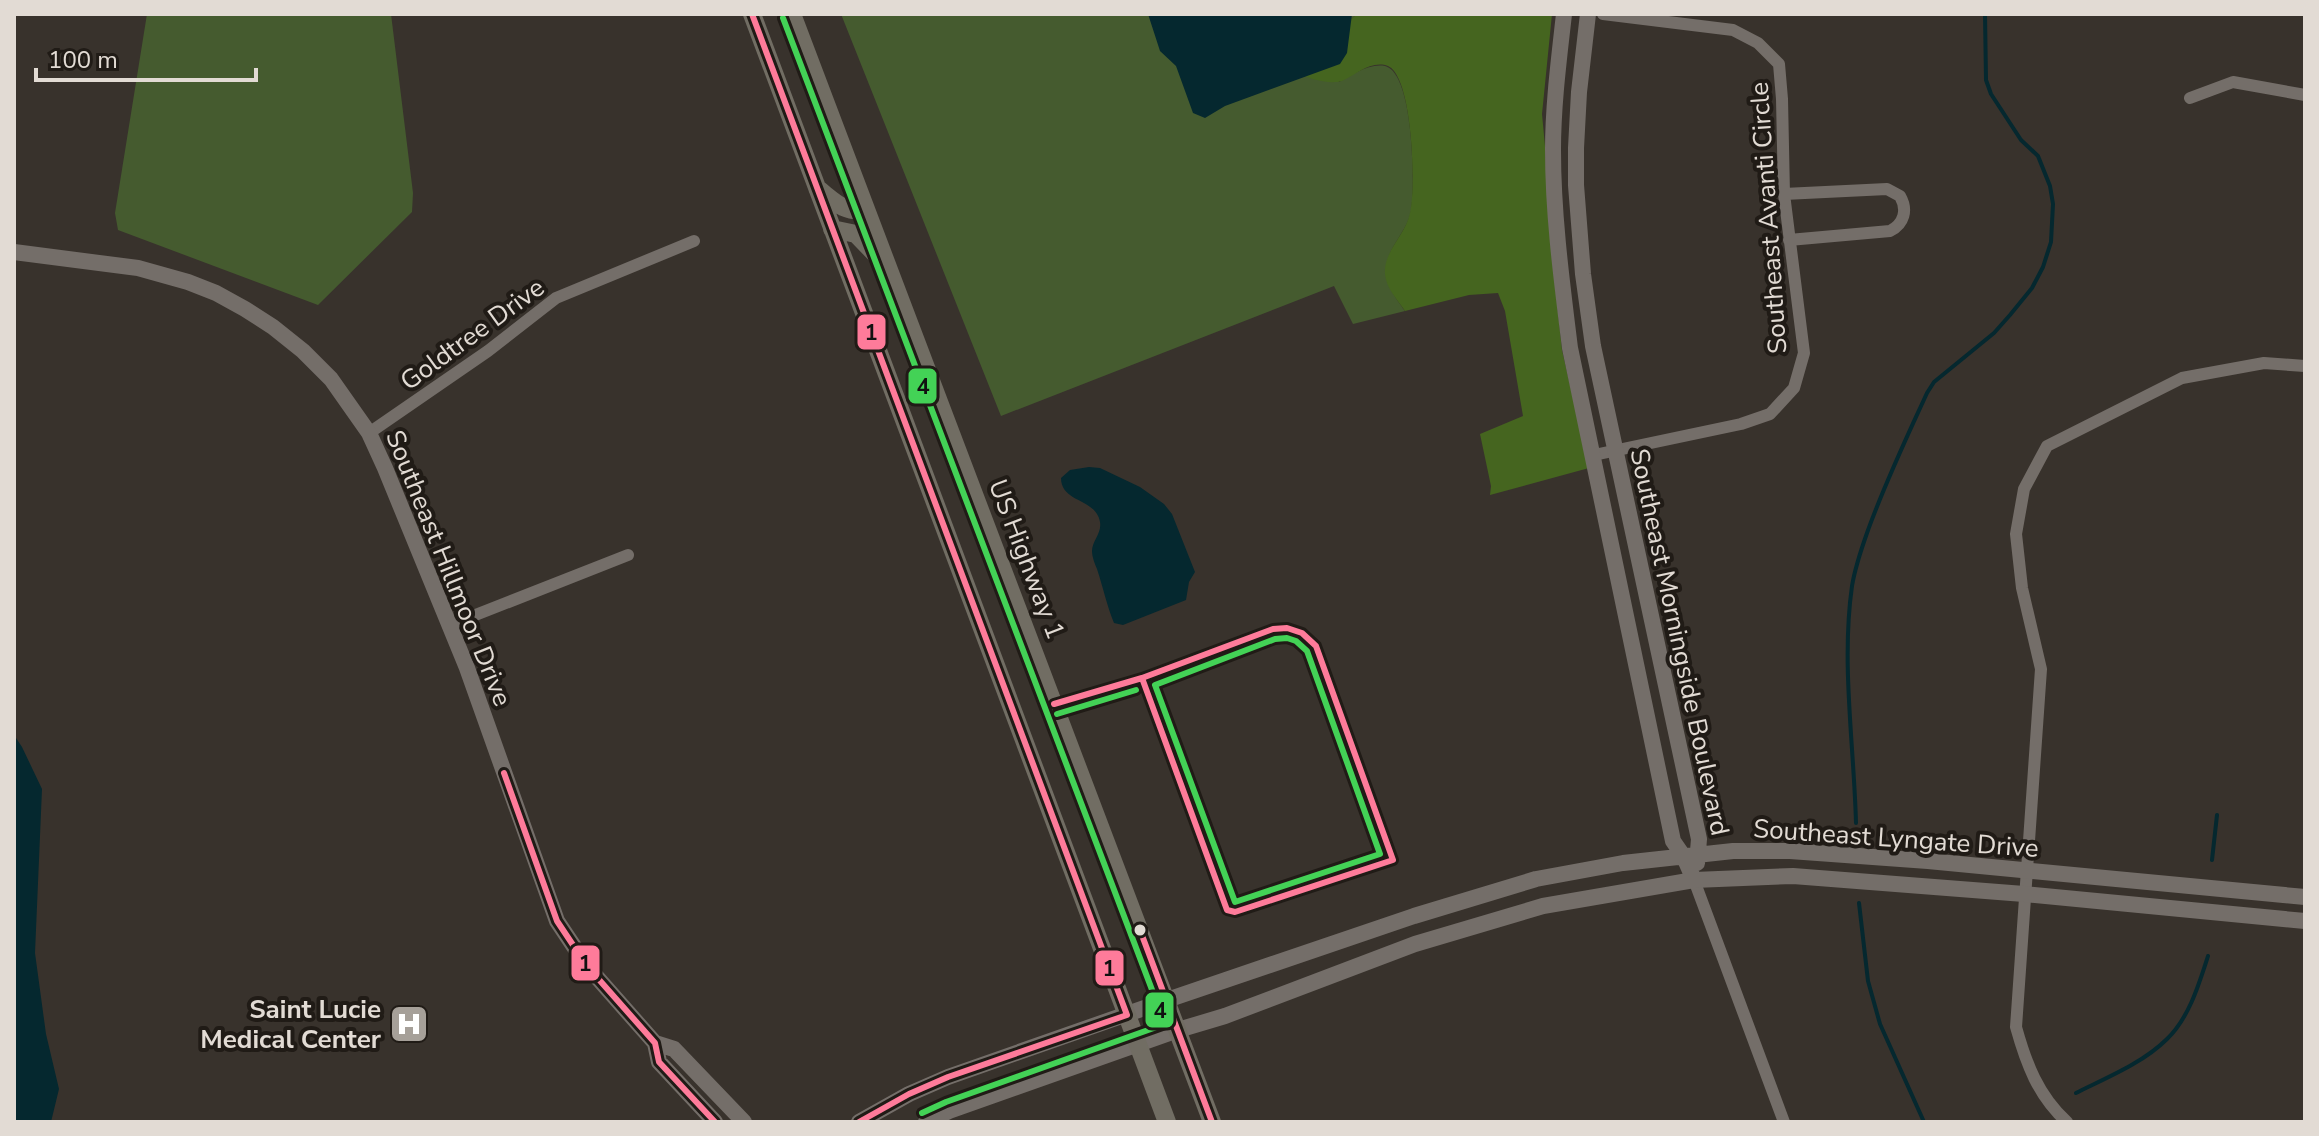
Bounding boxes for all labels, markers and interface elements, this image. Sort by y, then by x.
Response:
scale bar [36,32,256,82]
text: 100 m [48,44,118,76]
street label: Southeast Avanti Circle [1742,81,1795,355]
street label: Goldtree Drive [393,270,551,399]
line badge: 1 [856,313,887,351]
text: 1 [864,318,878,348]
line badge: 4 [907,367,938,405]
text: 4 [916,372,930,402]
street label: Southeast Hillmoor Drive [377,425,520,711]
street label: Southeast Morningside Boulevard [1621,445,1738,839]
street label: US Highway 1 [980,474,1073,644]
street label: Southeast Lyngate Drive [1752,811,2040,866]
unlabelled marker [1132,922,1148,938]
line badge: 1 [570,944,601,982]
text: 1 [578,949,592,979]
line badge: 1 [1094,949,1125,987]
text: 1 [1102,954,1116,984]
line badge: 4 [1144,991,1175,1029]
place label: Saint Lucie Medical Center [200,992,382,1057]
text: 4 [1153,996,1167,1026]
hospital icon: Saint Lucie Medical Center [388,1003,430,1045]

